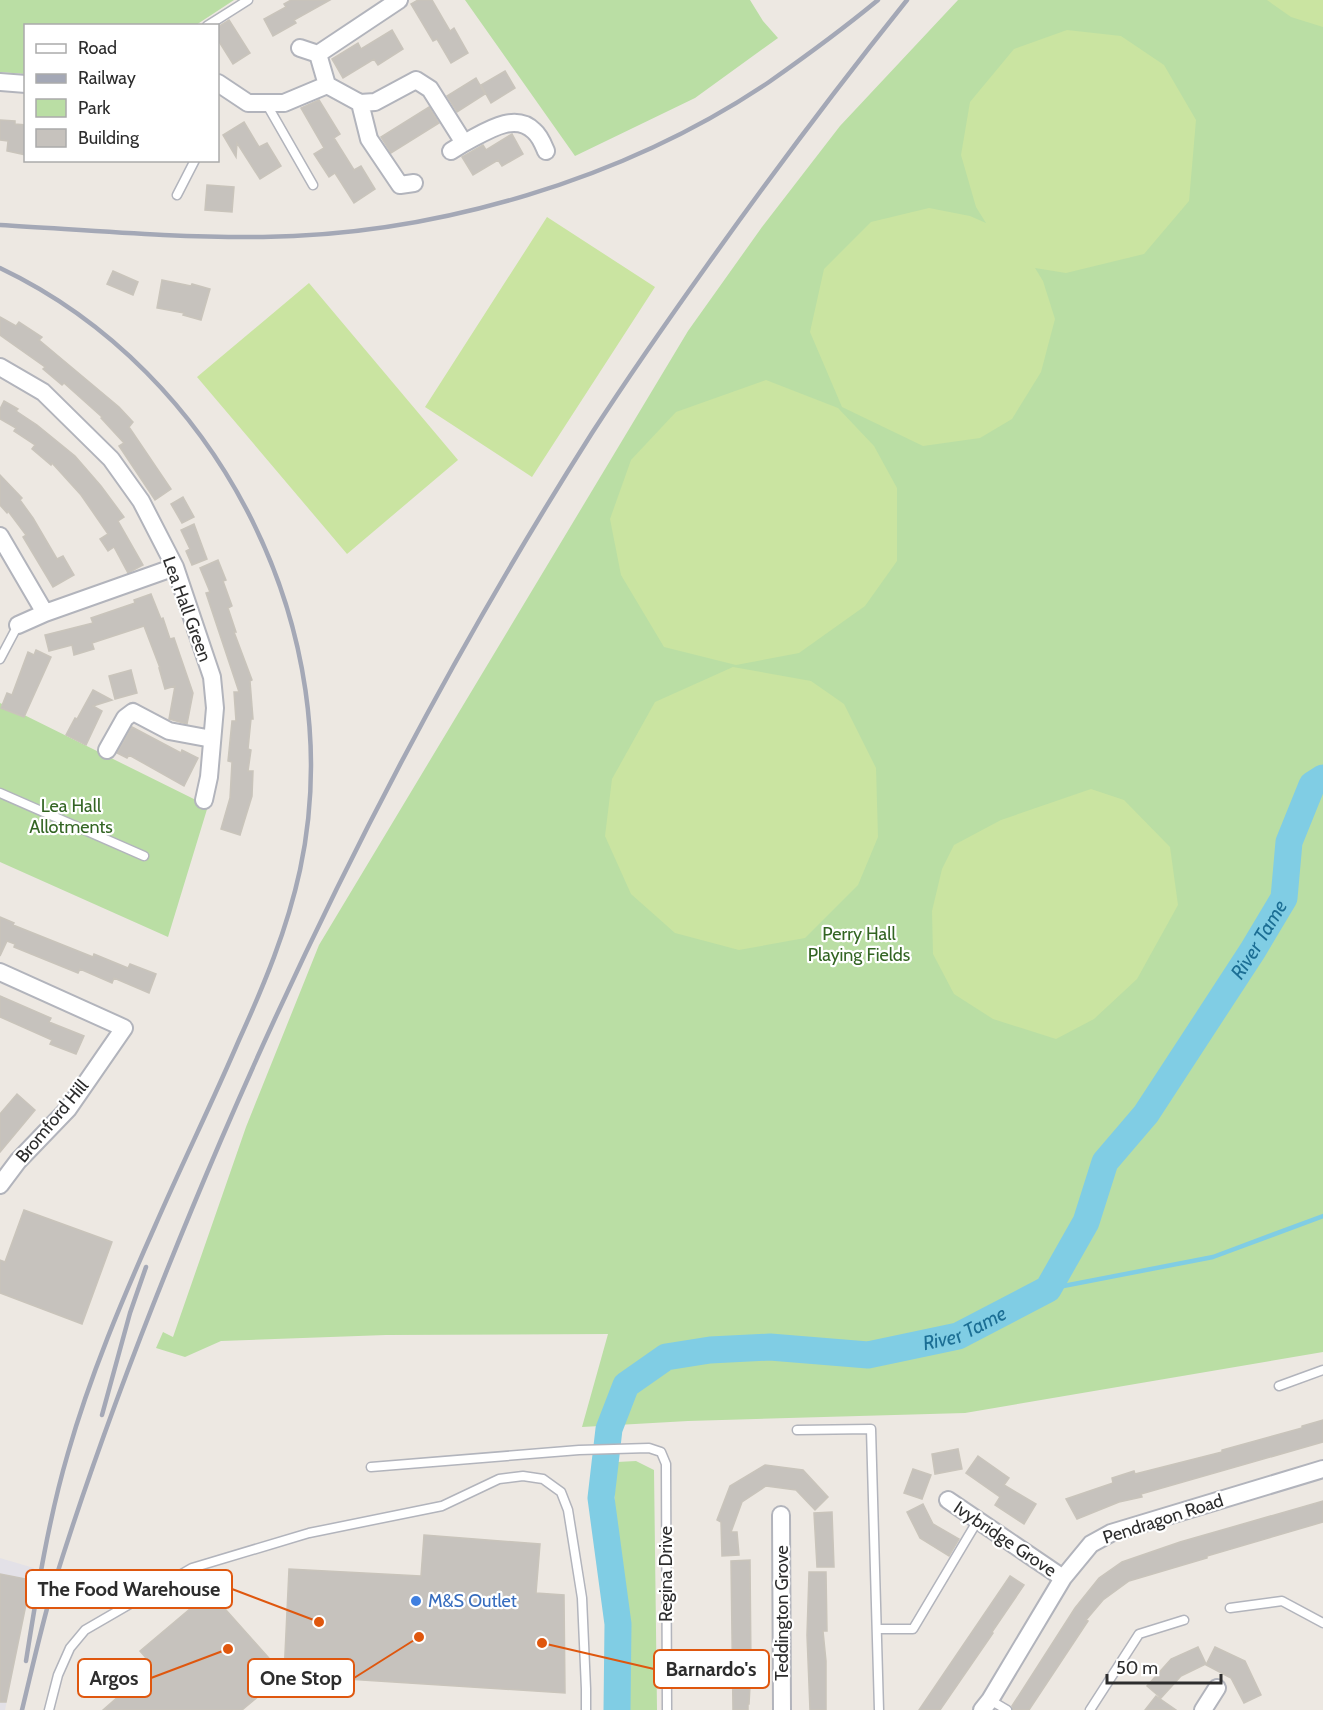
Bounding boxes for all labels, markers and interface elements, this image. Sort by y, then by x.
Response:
legend [24,24,219,162]
text: Road [78,37,117,59]
text: Railway [78,67,136,89]
text: Park [78,97,111,119]
text: Building [78,127,140,149]
street label: Lea Hall Green [158,553,216,665]
park label: Lea Hall Allotments [29,795,113,838]
water label: River Tame [1225,896,1292,984]
park label: Perry Hall Playing Fields [808,923,910,966]
street label: Bromford Hill [11,1074,94,1167]
water label: River Tame [921,1301,1010,1355]
street label: Pendragon Road [1100,1489,1226,1549]
street label: Ivybridge Grove [949,1497,1061,1581]
street label: Regina Drive [655,1526,677,1622]
street label: Teddington Grove [771,1545,793,1681]
callout: The Food Warehouse [26,1570,232,1608]
text: The Food Warehouse [38,1577,220,1601]
place label: M&S Outlet [428,1590,517,1612]
marker: M&S Outlet [409,1594,423,1608]
scale bar [1107,1647,1221,1685]
callout: Barnardo's [654,1650,769,1688]
text: Barnardo's [666,1657,756,1681]
text: 50 m [1116,1657,1158,1679]
callout: Argos [78,1659,151,1697]
callout: One Stop [248,1659,354,1697]
text: Argos [90,1666,138,1690]
text: One Stop [260,1666,342,1690]

